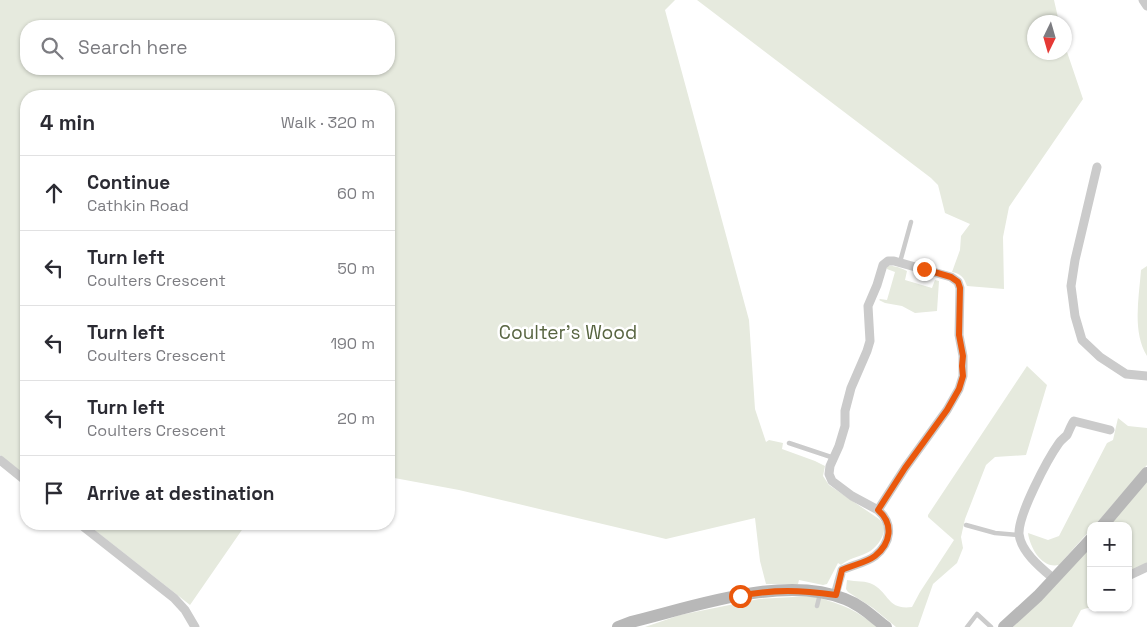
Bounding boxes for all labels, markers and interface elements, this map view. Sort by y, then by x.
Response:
north arrow [1027,15,1072,60]
search box [20,20,395,75]
icon: search [38,34,66,62]
text: Search here [78,35,188,60]
text: 4 min [40,109,95,136]
text: Walk · 320 m [281,112,375,133]
text: Continue [87,170,170,195]
icon: ahead [40,179,68,207]
text: 60 m [337,183,375,204]
text: Cathkin Road [87,195,189,216]
text: Turn left [87,245,165,270]
icon: left [40,254,68,282]
text: 50 m [337,258,375,279]
route end [913,258,936,281]
text: Coulters Crescent [87,270,226,291]
text: Turn left [87,320,165,345]
park label: Coulter's Wood [499,320,637,345]
icon: left [40,329,68,357]
text: 190 m [330,333,375,354]
text: Coulters Crescent [87,345,226,366]
text: Turn left [87,395,165,420]
icon: left [40,404,68,432]
text: 20 m [337,408,375,429]
text: Coulters Crescent [87,420,226,441]
icon: arrive [40,479,68,507]
text: Arrive at destination [87,481,275,506]
map controls [1087,522,1132,612]
button: + [1087,522,1132,567]
button: − [1087,567,1132,612]
route start [729,585,752,608]

